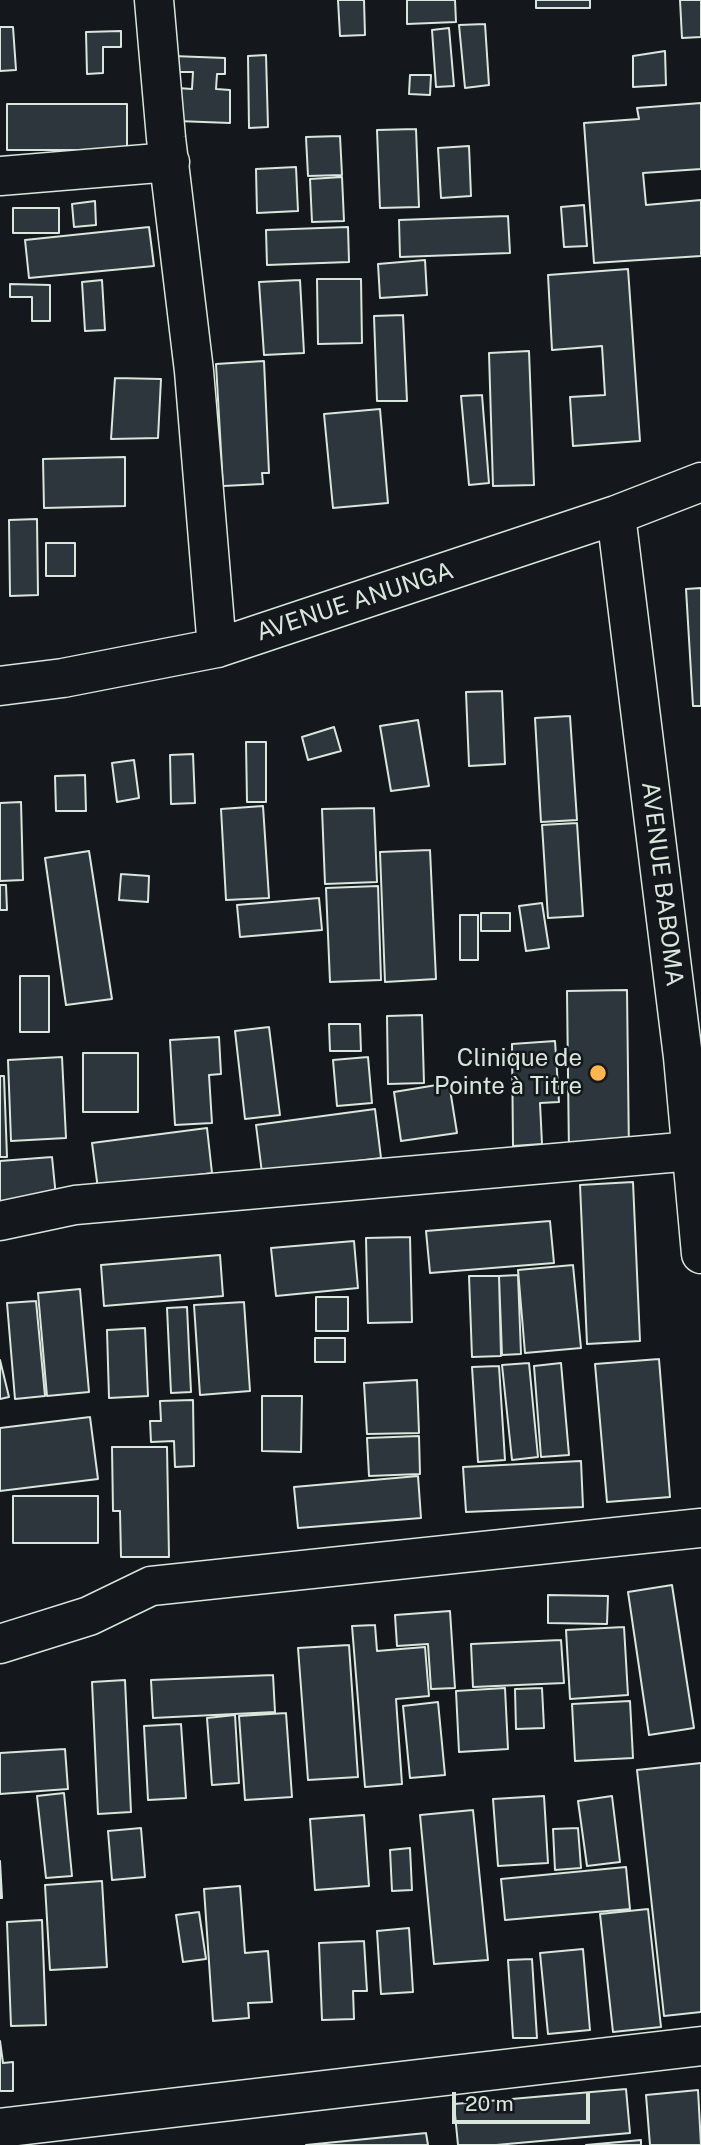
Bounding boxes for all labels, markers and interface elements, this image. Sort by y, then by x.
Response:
street label: AVENUE ANUNGA [253,557,457,647]
street label: AVENUE BABOMA [635,780,689,988]
place label: Clinique de Pointe à Titre [434,1045,582,1101]
marker: Clinique de Pointe à Titre [588,1063,608,1083]
scale bar [456,2078,594,2122]
text: 20 m [465,2091,514,2116]

